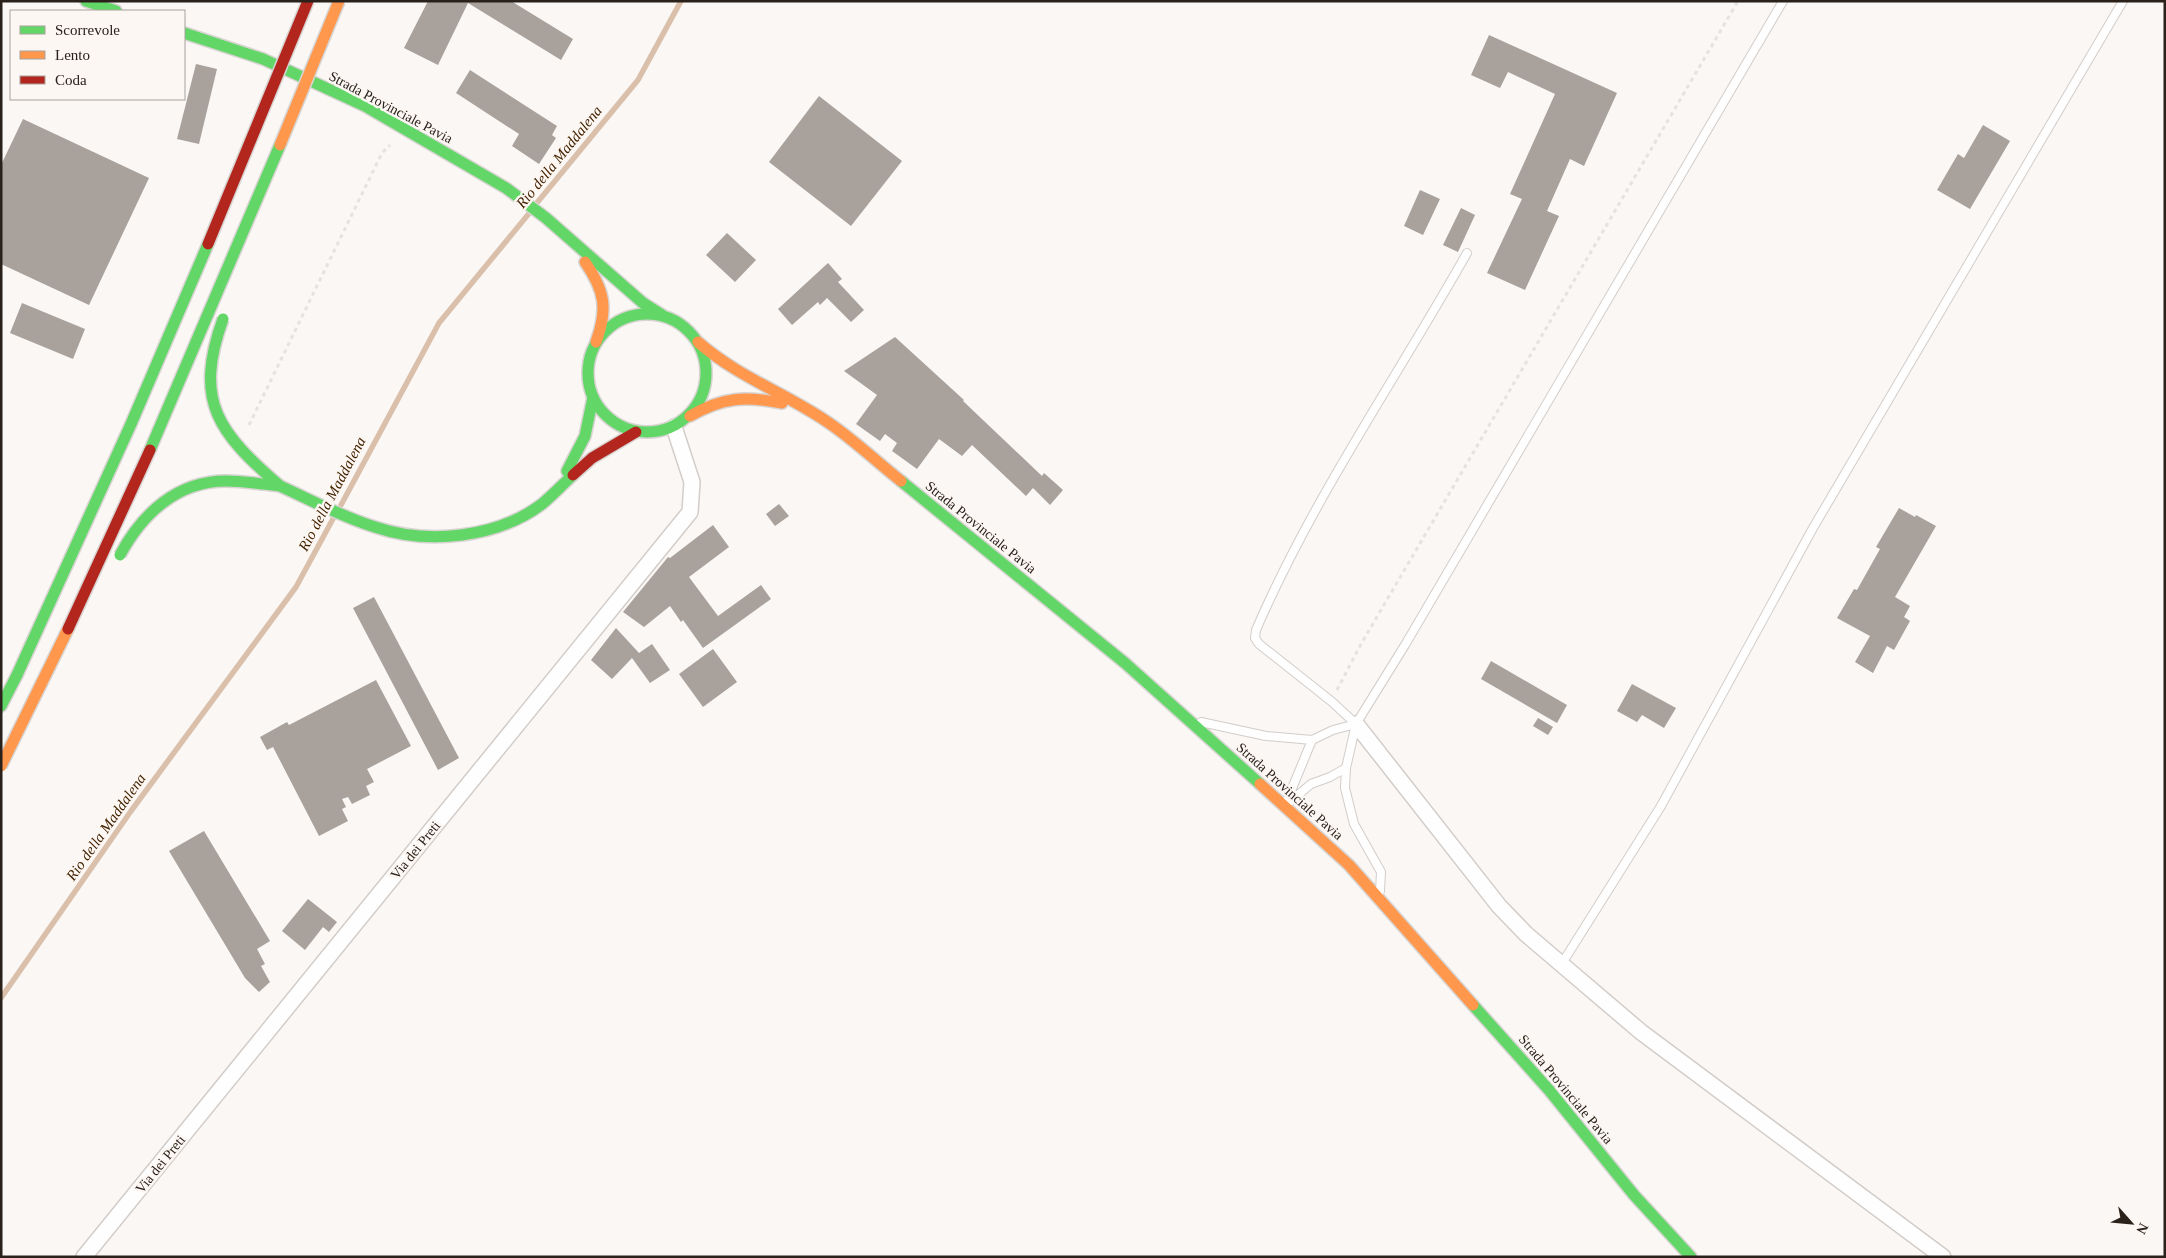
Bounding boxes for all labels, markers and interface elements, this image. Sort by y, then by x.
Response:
legend [10,10,185,100]
text: Scorrevole [55,22,120,38]
text: Lento [55,47,90,63]
street label: Strada Provinciale Pavia [326,69,456,147]
text: Coda [55,72,87,88]
water label: Rio della Maddalena [512,103,605,212]
water label: Rio della Maddalena [295,434,369,555]
street label: Strada Provinciale Pavia [922,478,1039,577]
street label: Strada Provinciale Pavia [1234,740,1346,844]
water label: Rio della Maddalena [63,771,149,884]
street label: Via dei Preti [388,818,443,882]
street label: Strada Provinciale Pavia [1516,1032,1616,1147]
street label: Via dei Preti [133,1132,188,1196]
north arrow [2106,1198,2156,1248]
text: N [2133,1221,2151,1237]

